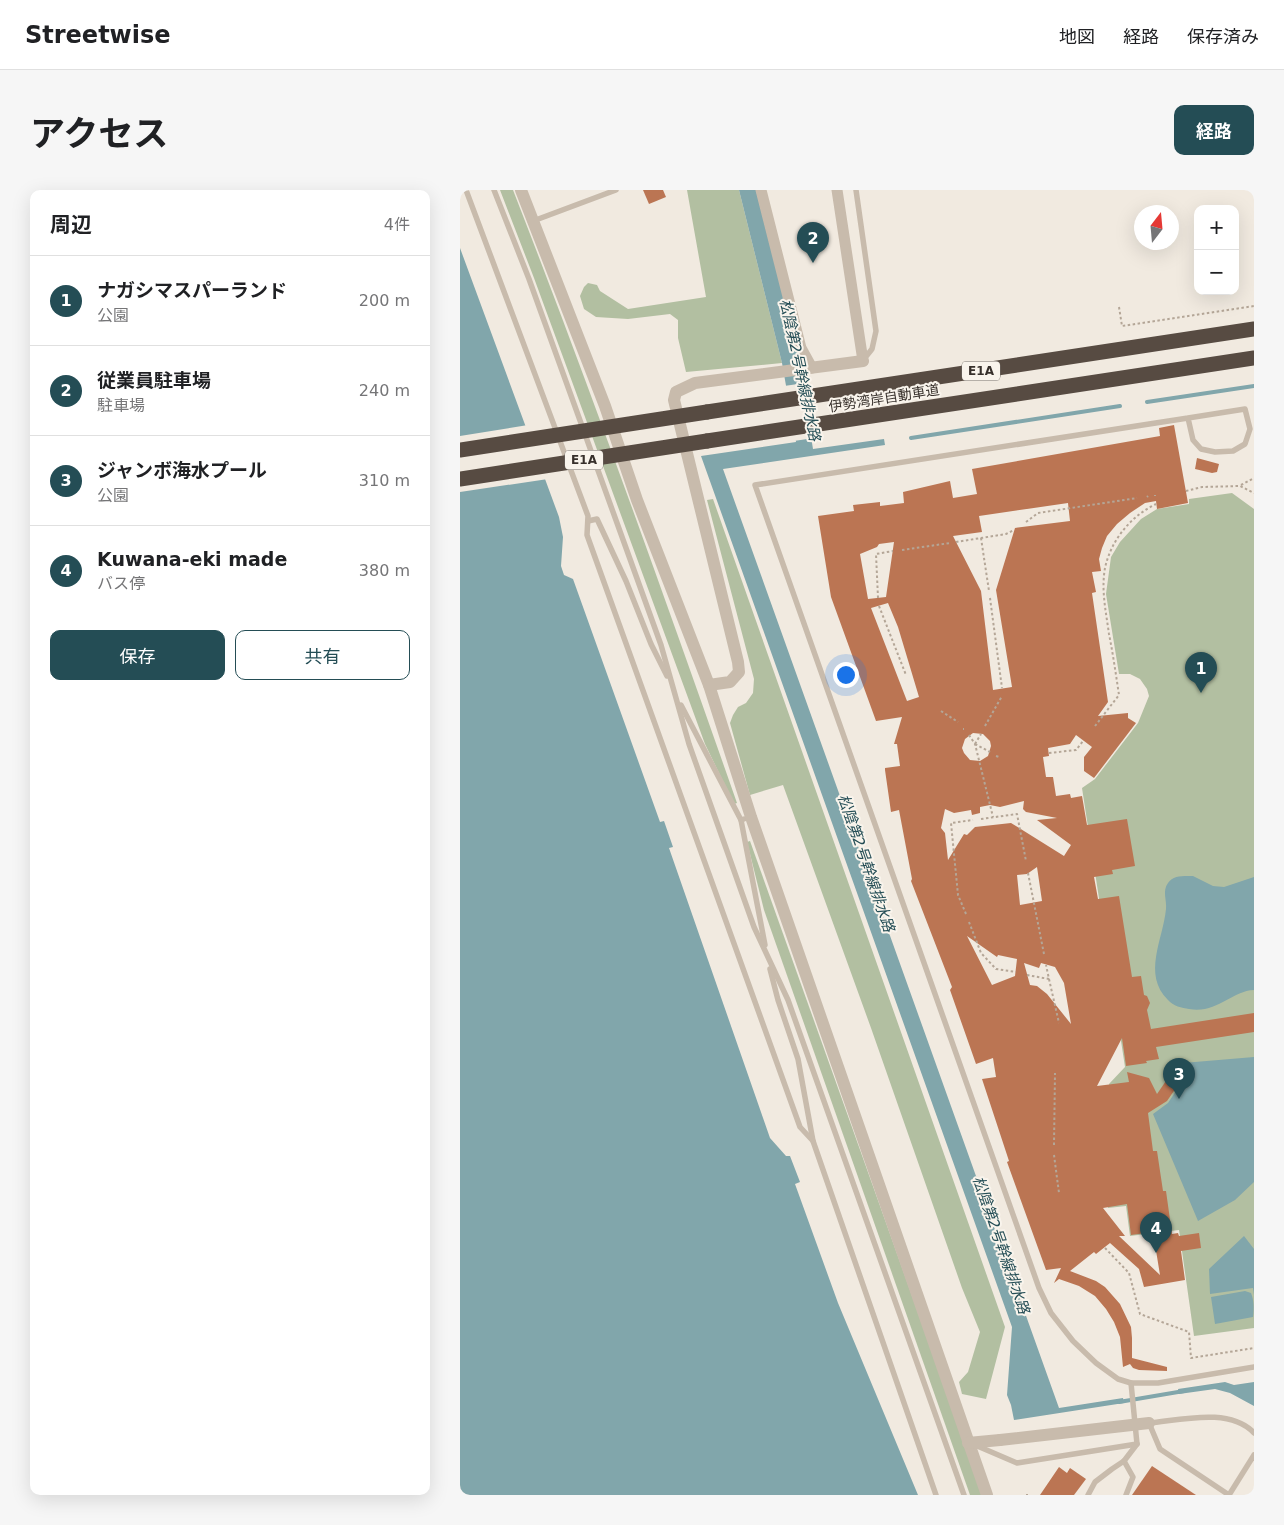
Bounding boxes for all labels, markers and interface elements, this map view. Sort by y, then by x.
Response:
text: Streetwise [25,21,171,49]
text: 地図 [1059,26,1095,47]
text: 経路 [1123,26,1159,47]
text: 保存済み [1187,26,1259,47]
button: 経路 [1174,105,1254,155]
text: アクセス [30,114,168,154]
north arrow [1134,205,1179,250]
map controls [1194,205,1239,295]
button: + [1194,205,1239,250]
text: 周辺 [50,213,92,237]
text: 4件 [384,215,410,234]
pin: 2 [797,222,829,263]
button: − [1194,250,1239,295]
text: ナガシマスパーランド [97,279,287,301]
text: 1 [60,291,72,310]
text: 200 m [359,291,410,310]
water label: 松陰第2号幹線排水路 [776,297,824,445]
text: 公園 [97,306,129,325]
road number: E1A [962,362,1000,380]
text: 従業員駐車場 [97,369,211,391]
text: 2 [60,381,72,400]
text: 240 m [359,381,410,400]
street label: 伊勢湾岸自動車道 [827,381,941,415]
text: 駐車場 [97,396,145,415]
road number: E1A [565,450,603,470]
text: ジャンボ海水プール [97,459,267,481]
text: 3 [60,471,72,490]
text: 310 m [359,471,410,490]
text: 公園 [97,486,129,505]
text: Kuwana-eki made [97,548,287,570]
text: 4 [60,561,72,580]
text: 380 m [359,561,410,580]
text: バス停 [97,574,145,593]
button: 保存 [50,630,225,680]
button: 共有 [235,630,410,680]
pin: 1 [1185,652,1217,693]
your location [833,662,859,688]
water label: 松陰第2号幹線排水路 [834,792,899,936]
pin: 3 [1163,1058,1195,1099]
water label: 松陰第2号幹線排水路 [969,1174,1034,1318]
pin: 4 [1140,1212,1172,1253]

